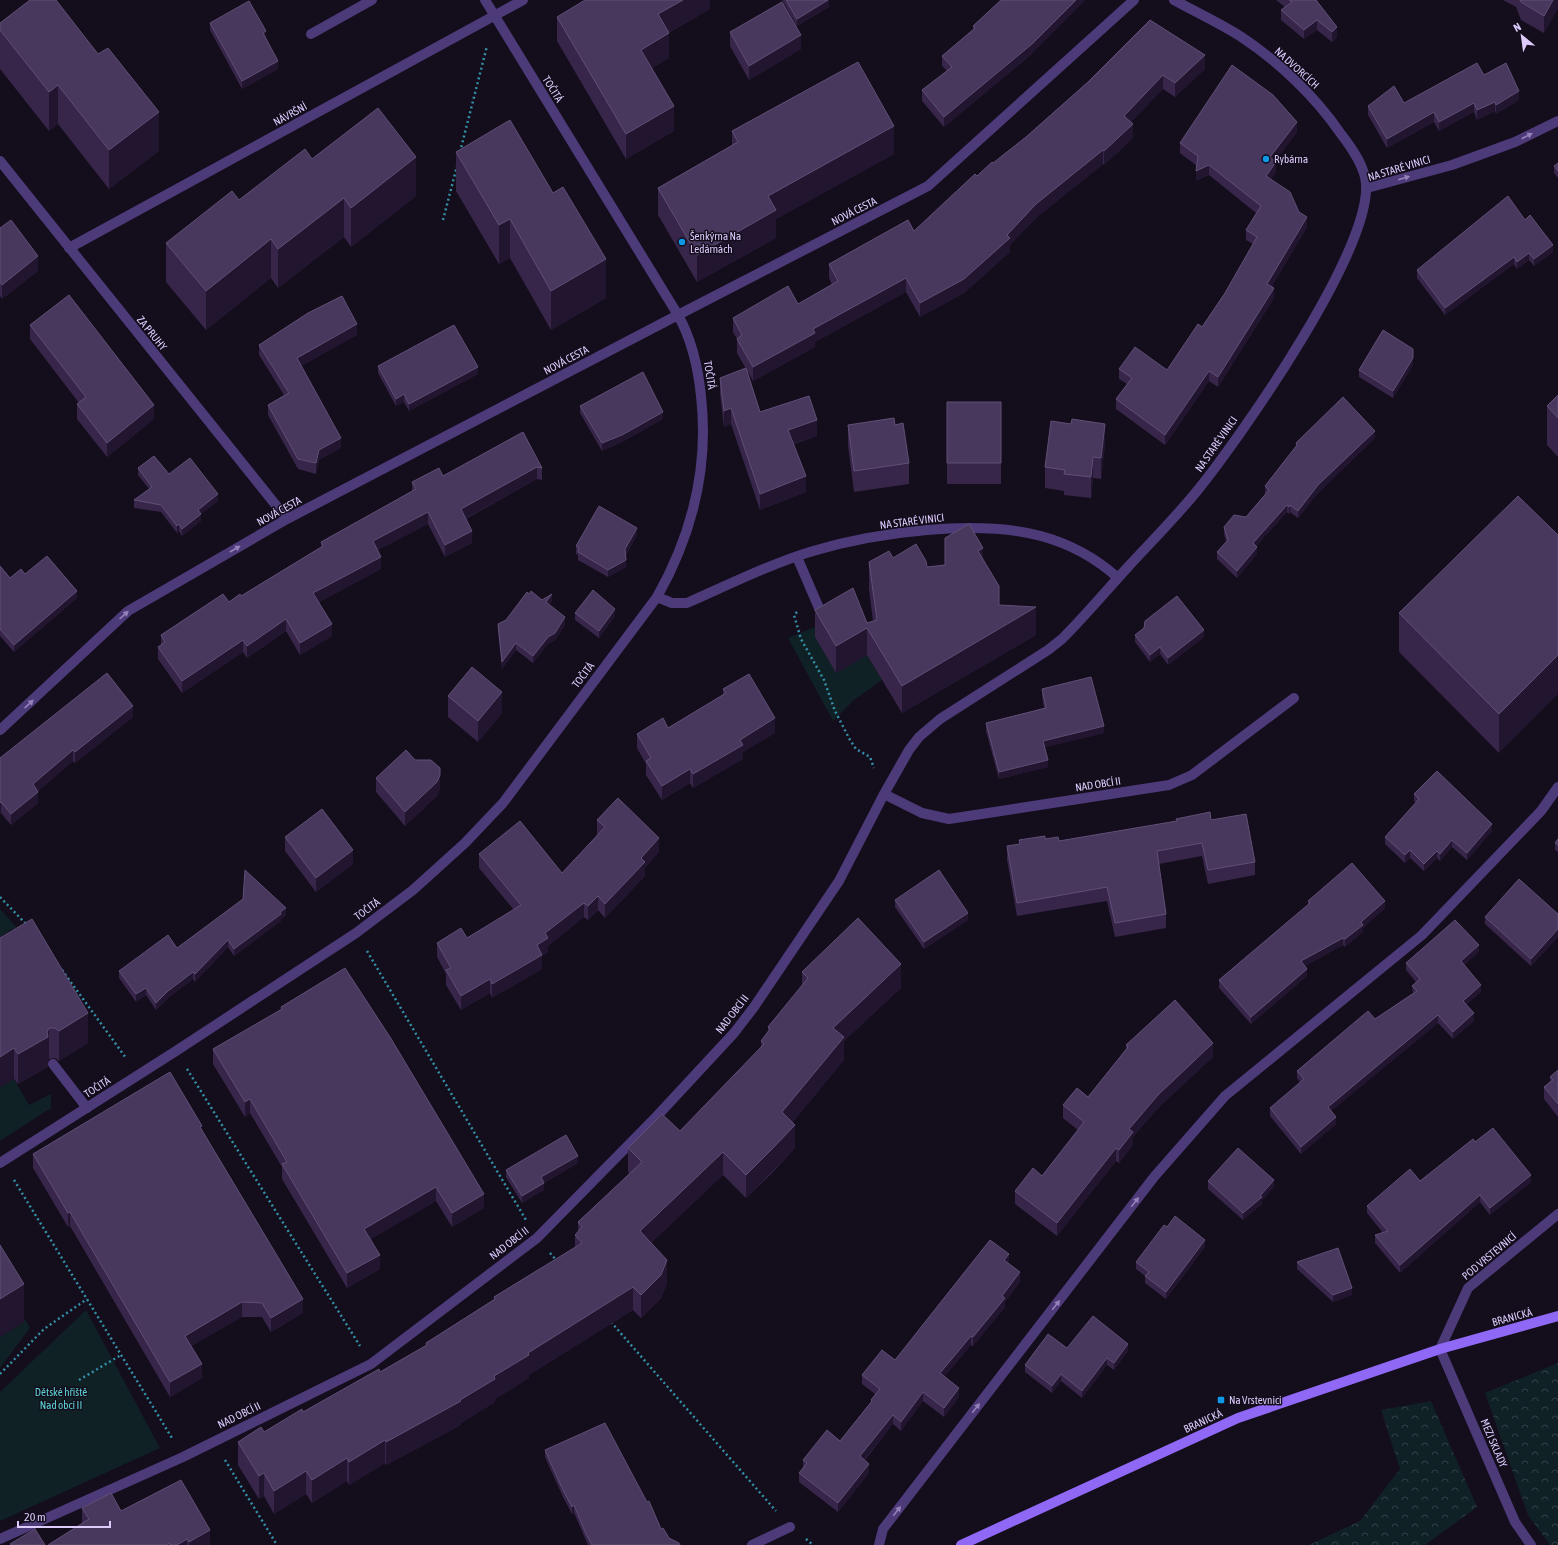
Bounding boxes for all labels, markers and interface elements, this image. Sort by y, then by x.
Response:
north arrow [1502,16,1542,56]
text: N [1511,20,1523,34]
street label: NA DVORCÍCH [1272,45,1322,91]
street label: TOČITÁ [540,74,566,105]
street label: NÁVRŠNÍ [271,100,309,128]
one-way arrow [1522,133,1533,140]
place label: Rybárna [1274,153,1308,165]
street label: NA STARÉ VINICI [1366,153,1432,183]
marker: Rybárna [1261,154,1271,164]
one-way arrow [1399,175,1411,181]
street label: NOVÁ CESTA [829,194,879,227]
place label: Šenkýrna Na Ledárnách [690,230,741,255]
marker: Šenkýrna Na Ledárnách [677,237,687,247]
street label: ZA PRUHY [135,313,169,353]
street label: NOVÁ CESTA [542,343,591,377]
street label: TOČITÁ [702,360,718,391]
street label: NA STARÉ VINICI [1193,414,1239,474]
street label: NOVÁ CESTA [255,494,304,528]
street label: NA STARÉ VINICI [879,511,945,531]
one-way arrow [230,545,241,552]
one-way arrow [119,611,129,620]
street label: TOČITÁ [570,659,597,690]
one-way arrow [23,699,34,708]
street label: NAD OBCÍ II [1074,774,1122,794]
street label: TOČITÁ [352,895,383,922]
street label: NAD OBCÍ II [713,992,751,1036]
street label: TOČITÁ [82,1074,113,1100]
one-way arrow [1131,1197,1139,1208]
street label: NAD OBCÍ II [487,1224,531,1262]
street label: POD VRSTEVNICÍ [1459,1230,1519,1282]
one-way arrow [1051,1300,1060,1311]
street label: BRANICKÁ [1491,1306,1534,1328]
park label: Dětské hřiště Nad obcí II [35,1386,87,1411]
place label: Na Vrstevnici [1229,1394,1282,1406]
marker: Na Vrstevnici [1216,1395,1226,1405]
street label: NAD OBCÍ II [216,1400,262,1430]
one-way arrow [972,1403,980,1414]
street label: BRANICKÁ [1182,1407,1225,1435]
street label: MEZI SKLADY [1478,1417,1510,1469]
scale bar [18,1503,110,1529]
one-way arrow [892,1506,901,1517]
text: 20 m [24,1510,46,1524]

